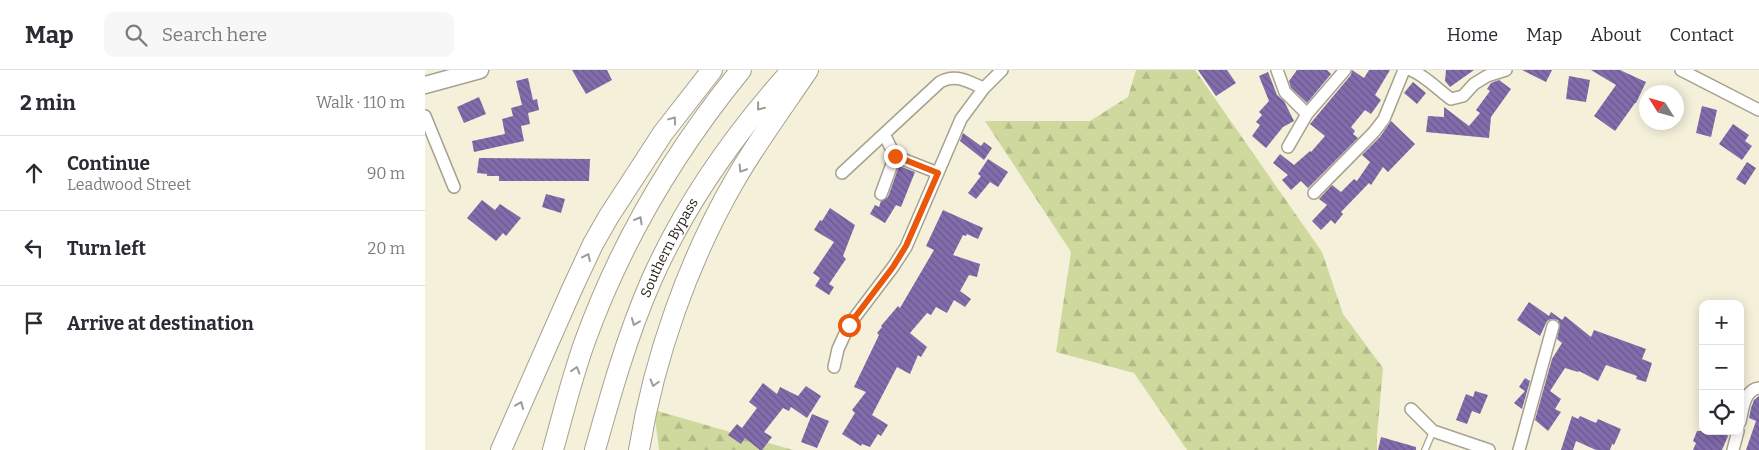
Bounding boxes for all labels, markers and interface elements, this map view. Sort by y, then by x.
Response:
search box [104,12,454,57]
text: Map [25,21,74,49]
icon: search [122,21,150,49]
text: Search here [162,23,267,46]
text: Home [1447,24,1498,46]
text: Map [1526,24,1562,46]
text: About [1590,24,1641,46]
text: Contact [1669,24,1734,46]
north arrow [1639,85,1684,130]
text: 2 min [20,90,76,116]
text: Walk · 110 m [316,93,405,112]
one-way arrow [758,101,766,110]
one-way arrow [667,116,676,126]
route end [884,145,907,168]
text: Continue [67,152,150,175]
icon: ahead [20,159,48,187]
one-way arrow [739,163,748,172]
text: 90 m [367,164,405,183]
text: Leadwood Street [67,175,191,194]
street label: Southern Bypass [637,195,702,300]
one-way arrow [633,216,643,225]
icon: left [20,234,48,262]
text: Turn left [67,237,146,260]
text: 20 m [368,239,405,258]
one-way arrow [581,253,591,262]
map controls [1699,300,1744,435]
button: + [1699,300,1744,345]
icon: arrive [20,309,48,337]
text: Arrive at destination [67,312,254,335]
route start [838,314,861,337]
one-way arrow [631,317,641,326]
button: − [1699,345,1744,390]
one-way arrow [571,366,581,374]
one-way arrow [649,378,659,386]
button: locate [1699,390,1744,435]
one-way arrow [514,401,524,410]

